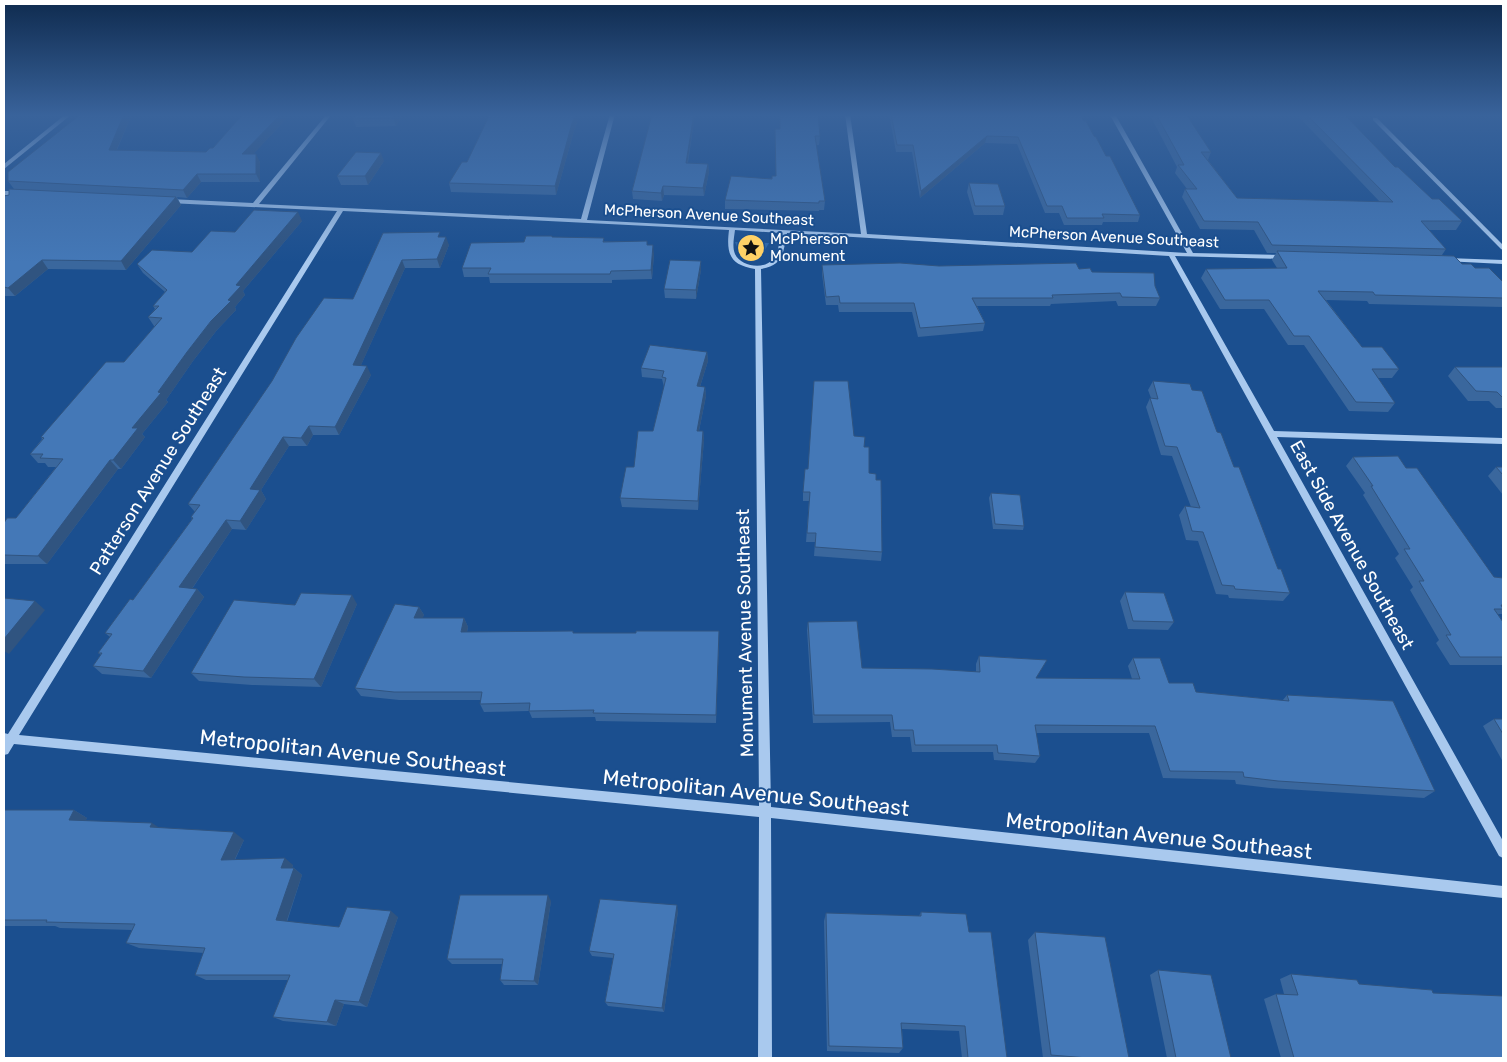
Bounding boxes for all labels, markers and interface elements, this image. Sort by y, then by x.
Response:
street label: McPherson Avenue Southeast [604,201,814,229]
street label: McPherson Avenue Southeast [1009,223,1219,251]
place label: McPherson Monument [770,230,848,265]
place icon: McPherson Monument [736,233,766,263]
street label: Patterson Avenue Southeast [85,363,231,579]
street label: East Side Avenue Southeast [1285,437,1419,653]
street label: Monument Avenue Southeast [732,509,758,757]
street label: Metropolitan Avenue Southeast [199,724,508,781]
street label: Metropolitan Avenue Southeast [602,764,911,821]
street label: Metropolitan Avenue Southeast [1005,807,1314,864]

